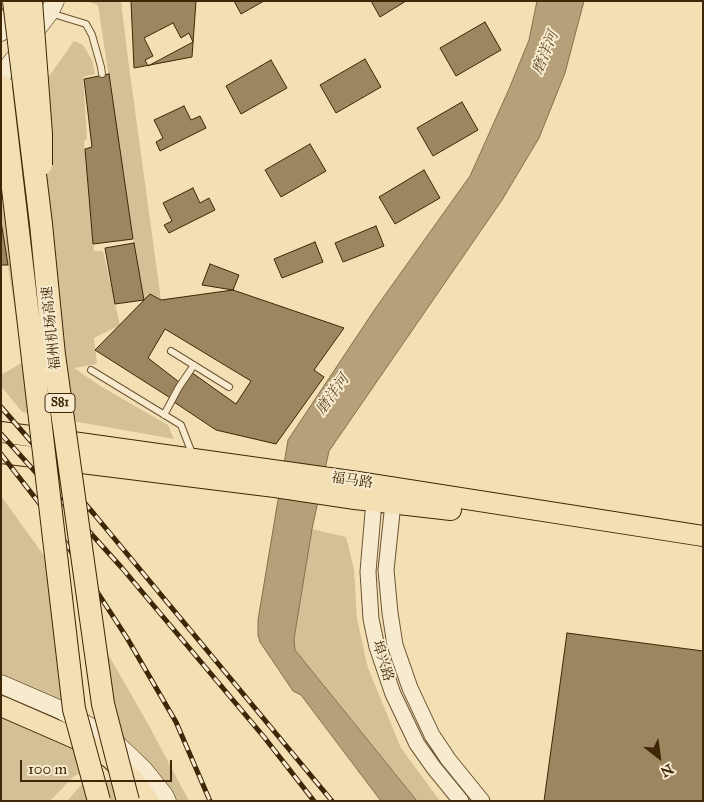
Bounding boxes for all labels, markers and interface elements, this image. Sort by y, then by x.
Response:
water label: 磨洋河 [529,29,563,77]
street label: 福州机场高速 [39,285,65,371]
water label: 磨洋河 [312,372,354,418]
road number: S81 [45,393,75,412]
street label: 福马路 [330,470,374,492]
street label: 埠兴路 [368,638,396,684]
north arrow [634,732,684,782]
scale bar [22,750,175,782]
text: 100 m [28,760,67,778]
text: N [657,760,676,781]

